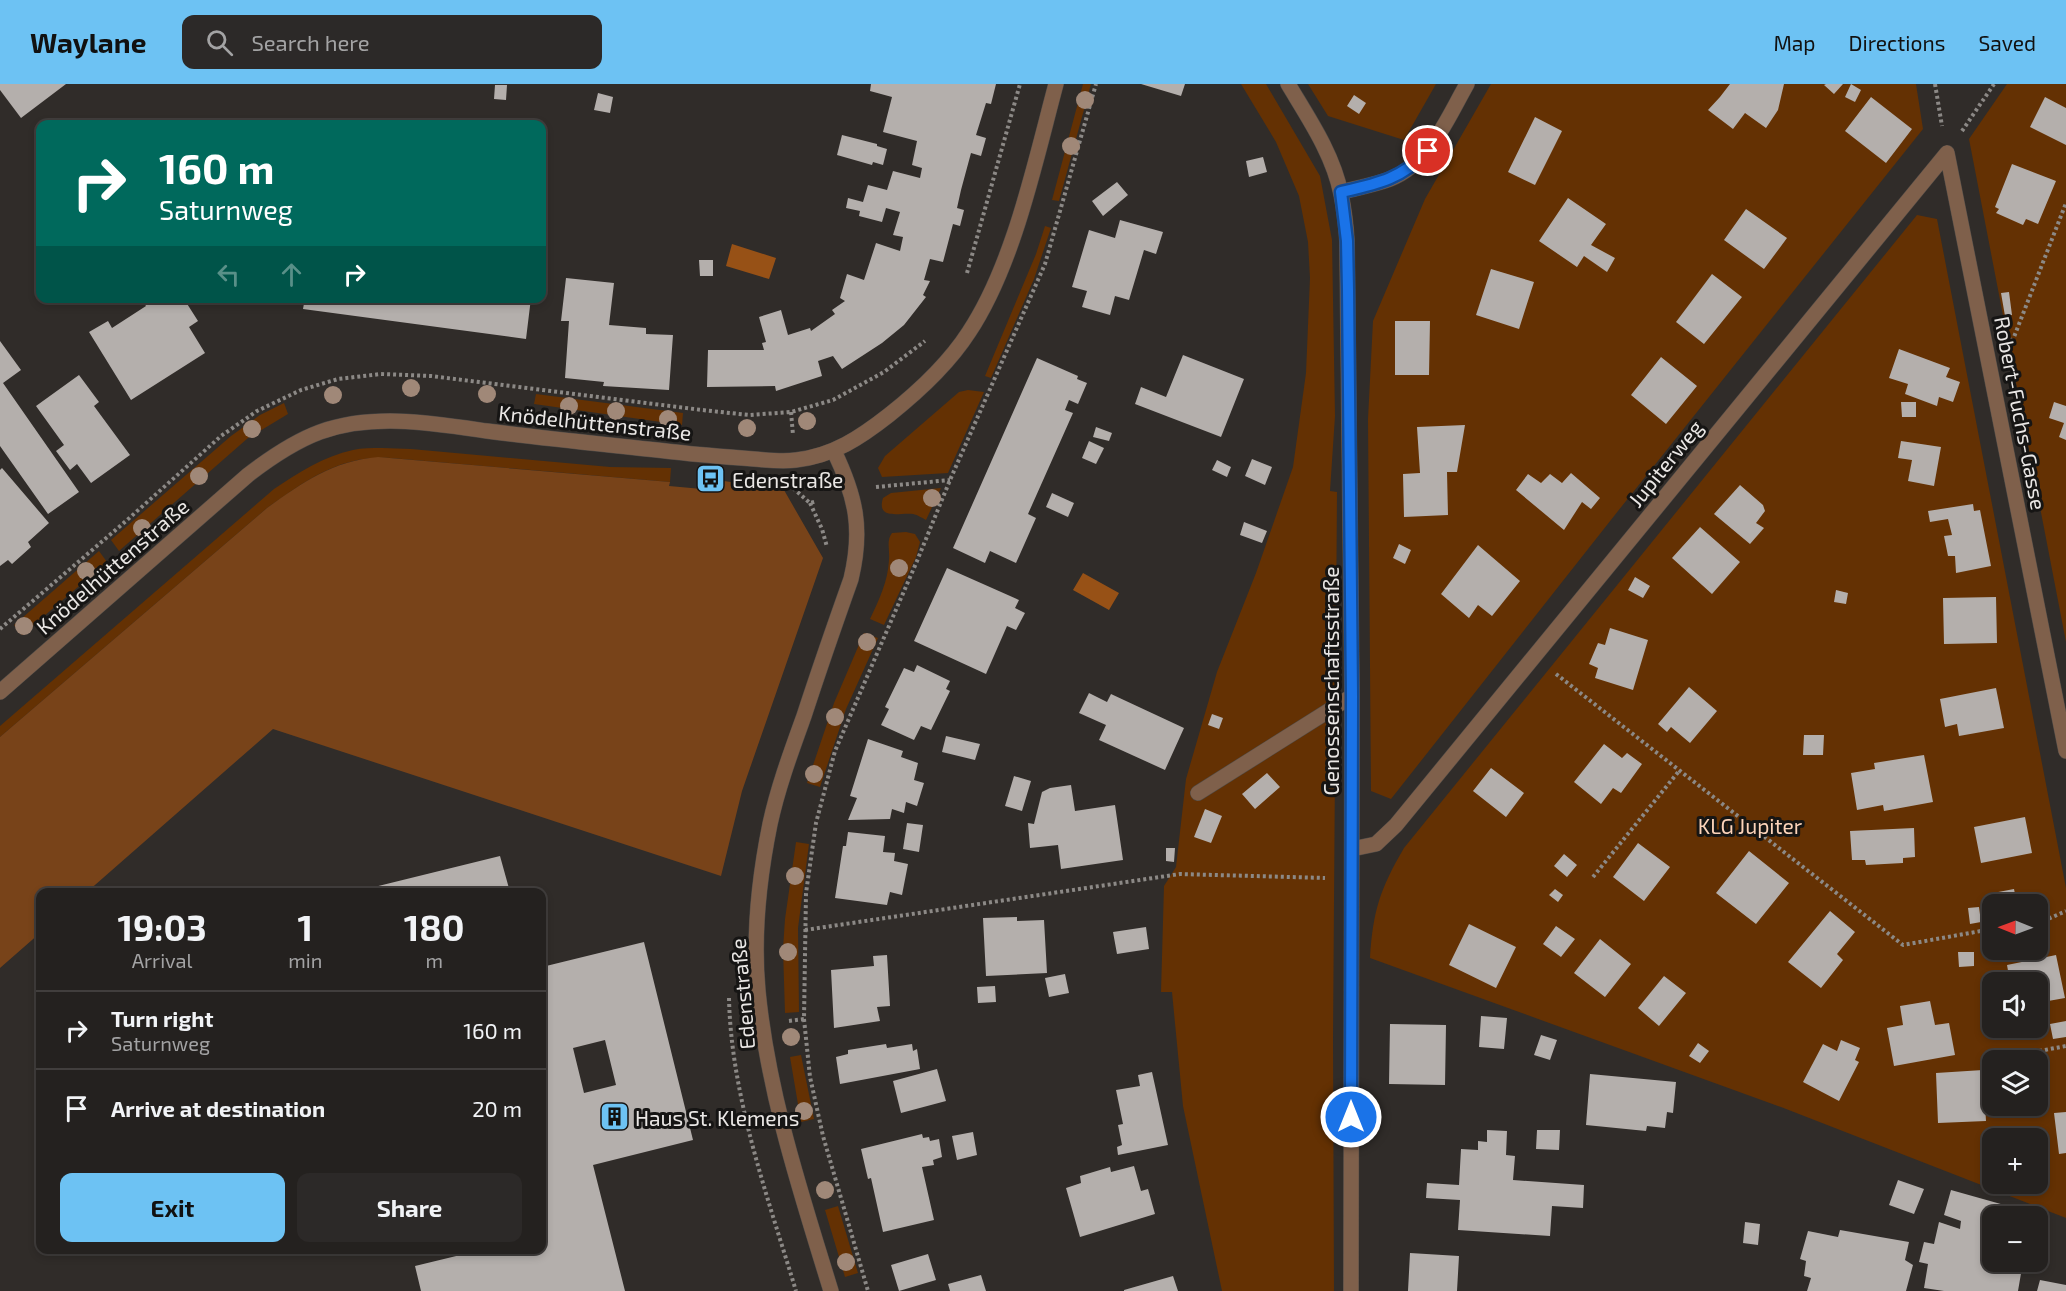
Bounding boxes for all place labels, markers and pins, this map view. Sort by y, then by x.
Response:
pin [1402,125,1453,176]
bus stop icon: Edenstraße [695,463,727,495]
place label: Edenstraße [732,467,843,492]
building icon: Haus St. Klemens [598,1101,630,1133]
place label: Haus St. Klemens [635,1105,800,1130]

